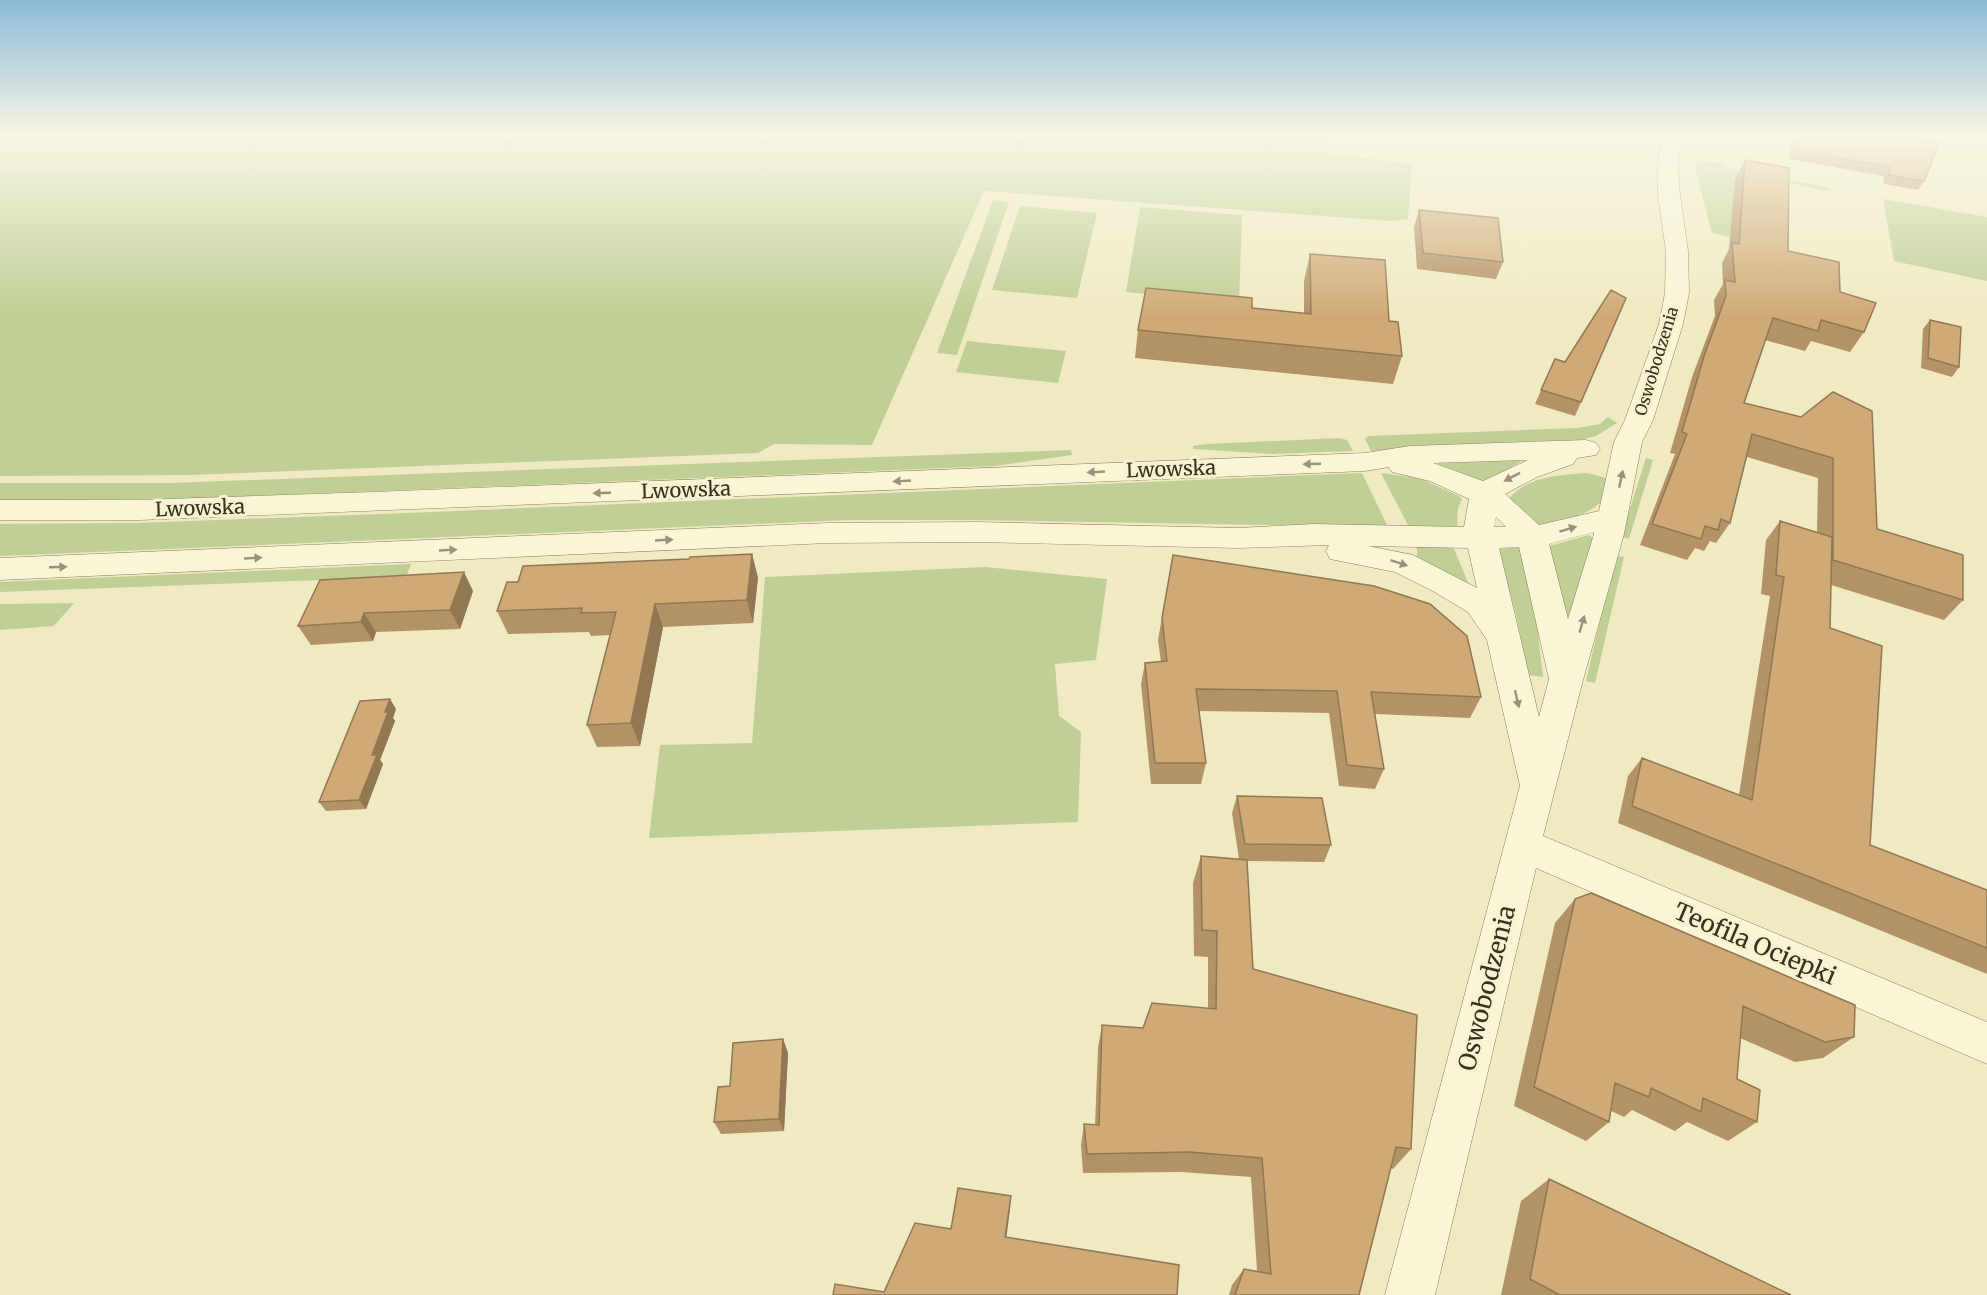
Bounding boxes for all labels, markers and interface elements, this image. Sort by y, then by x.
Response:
street label: Oswobodzenia [1630,304,1682,418]
street label: Lwowska [1126,454,1217,483]
one-way arrow [1303,459,1322,468]
one-way arrow [1087,467,1106,476]
one-way arrow [1617,469,1626,488]
one-way arrow [1504,473,1521,482]
street label: Lwowska [641,475,732,504]
one-way arrow [892,476,911,485]
one-way arrow [592,489,611,498]
street label: Lwowska [155,493,246,522]
one-way arrow [1559,524,1577,533]
one-way arrow [654,536,673,545]
one-way arrow [439,545,458,554]
one-way arrow [244,554,263,563]
one-way arrow [1390,559,1408,568]
one-way arrow [49,562,68,571]
one-way arrow [1578,615,1587,633]
one-way arrow [1513,690,1523,709]
street label: Teofila Ociepki [1669,895,1841,992]
street label: Oswobodzenia [1451,902,1522,1074]

